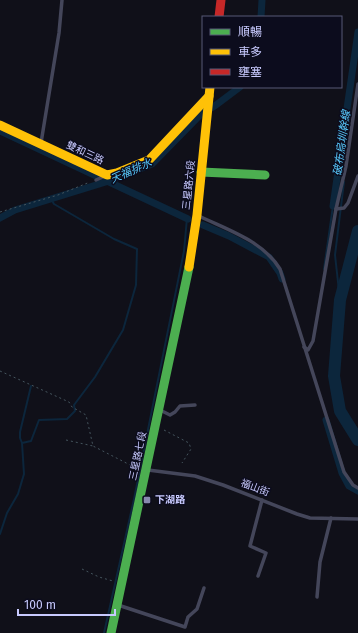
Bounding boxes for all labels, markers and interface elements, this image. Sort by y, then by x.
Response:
legend [202,16,342,88]
text: 順暢 [238,25,262,39]
text: 車多 [238,45,262,59]
text: 壅塞 [238,65,262,79]
water label: 破布烏圳幹線 [331,107,353,177]
street label: 雙和三路 [64,139,106,167]
water label: 天福排水 [108,156,155,186]
street label: 三星路六段 [180,160,198,210]
street label: 三星路七段 [127,430,149,482]
street label: 福山街 [239,477,271,499]
place label: 下湖路 [155,494,186,506]
marker: 下湖路 [142,495,152,505]
scale bar [18,591,115,617]
text: 100 m [24,598,56,612]

